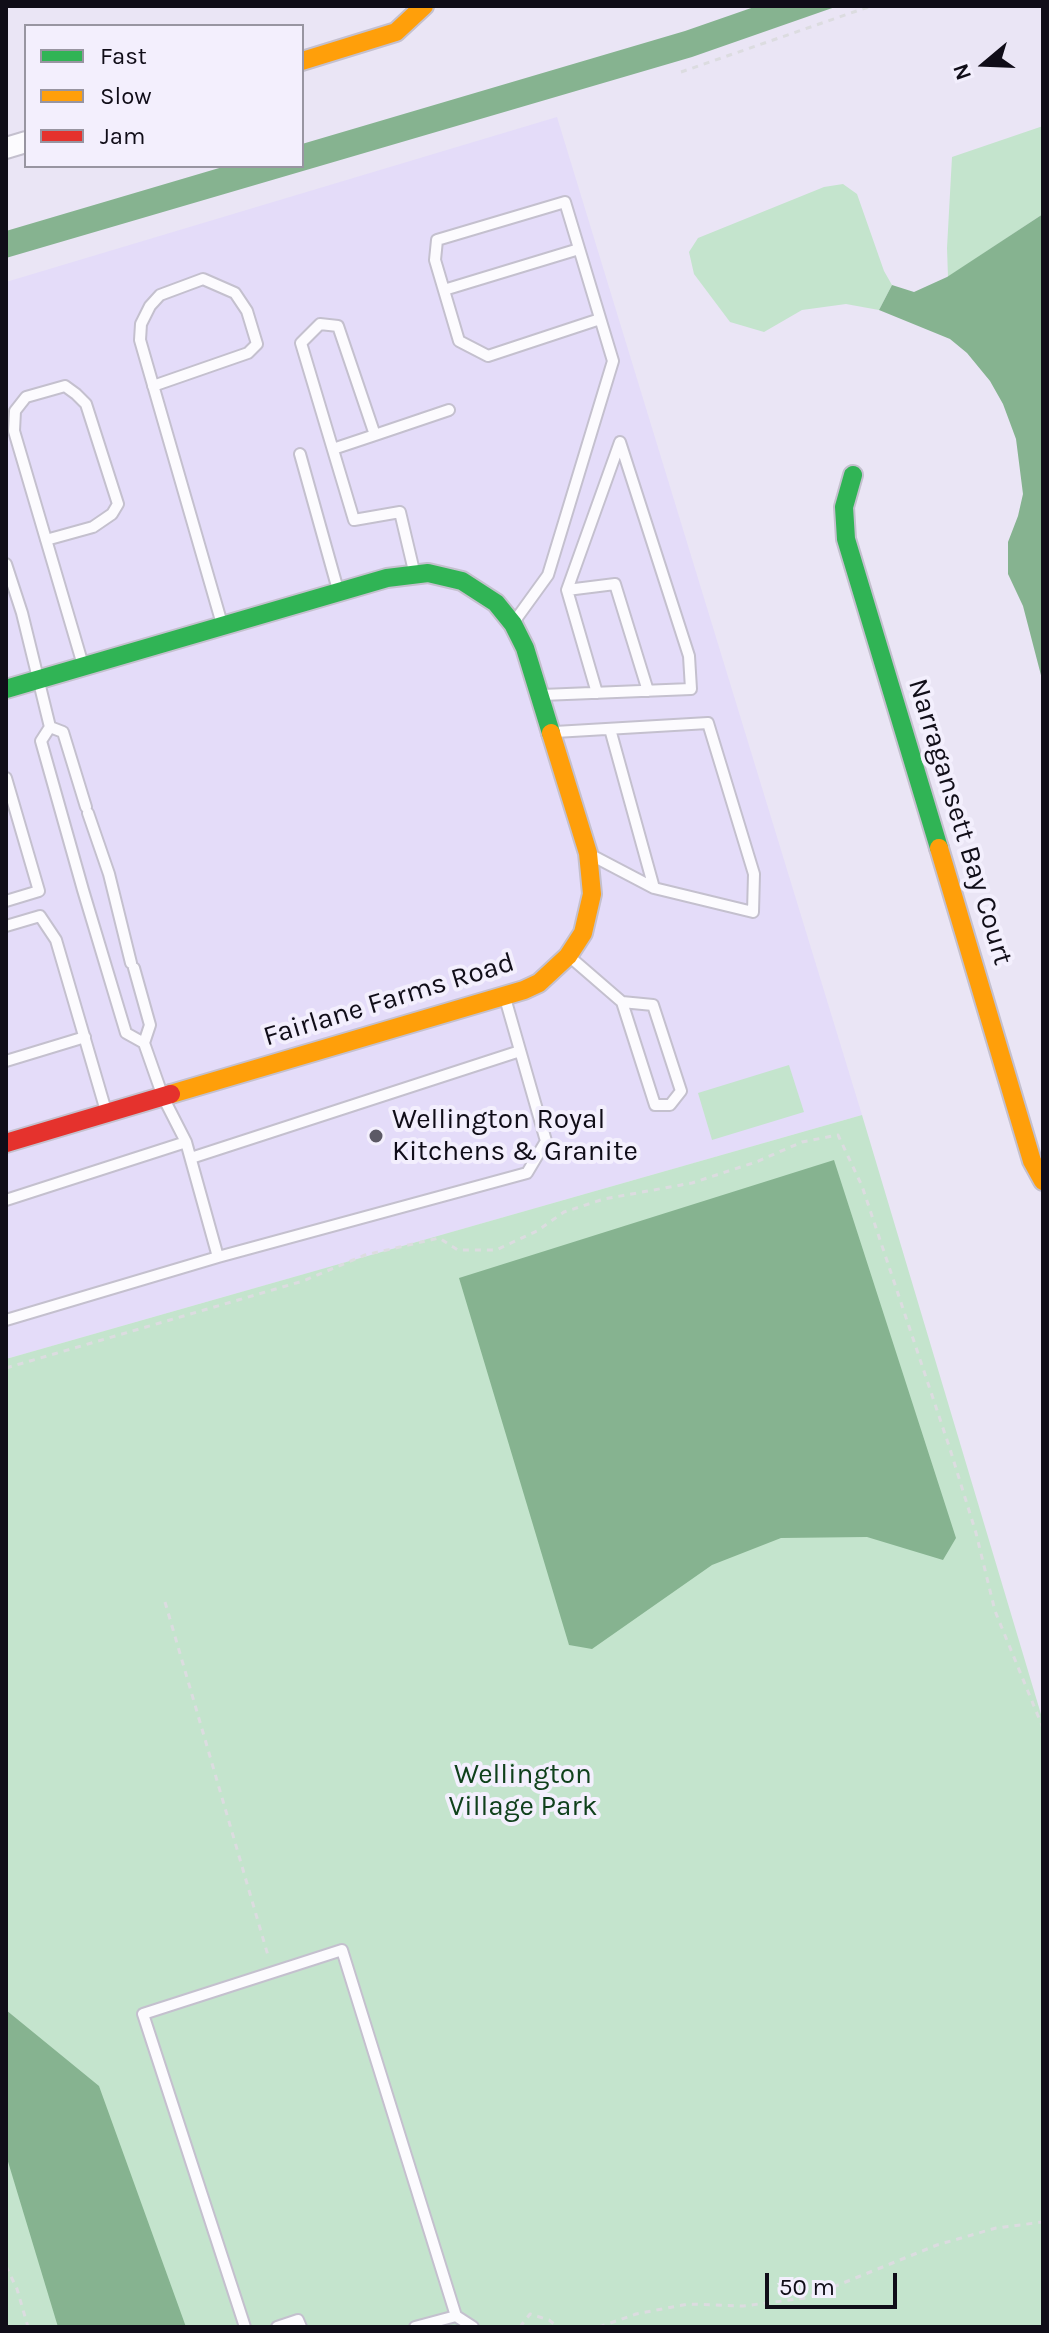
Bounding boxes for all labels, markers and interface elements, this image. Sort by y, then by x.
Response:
legend [24,24,304,168]
north arrow [945,24,1025,104]
text: Fast [100,42,147,70]
text: N [947,60,977,84]
text: Slow [100,82,152,110]
text: Jam [100,122,145,150]
street label: Narragansett Bay Court [900,675,1020,969]
street label: Fairlane Farms Road [259,946,519,1054]
place label: Wellington Royal Kitchens & Granite [392,1103,638,1169]
marker: Wellington Royal Kitchens & Granite [367,1127,385,1145]
park label: Wellington Village Park [449,1758,597,1824]
scale bar [769,2257,901,2307]
text: 50 m [779,2273,835,2301]

